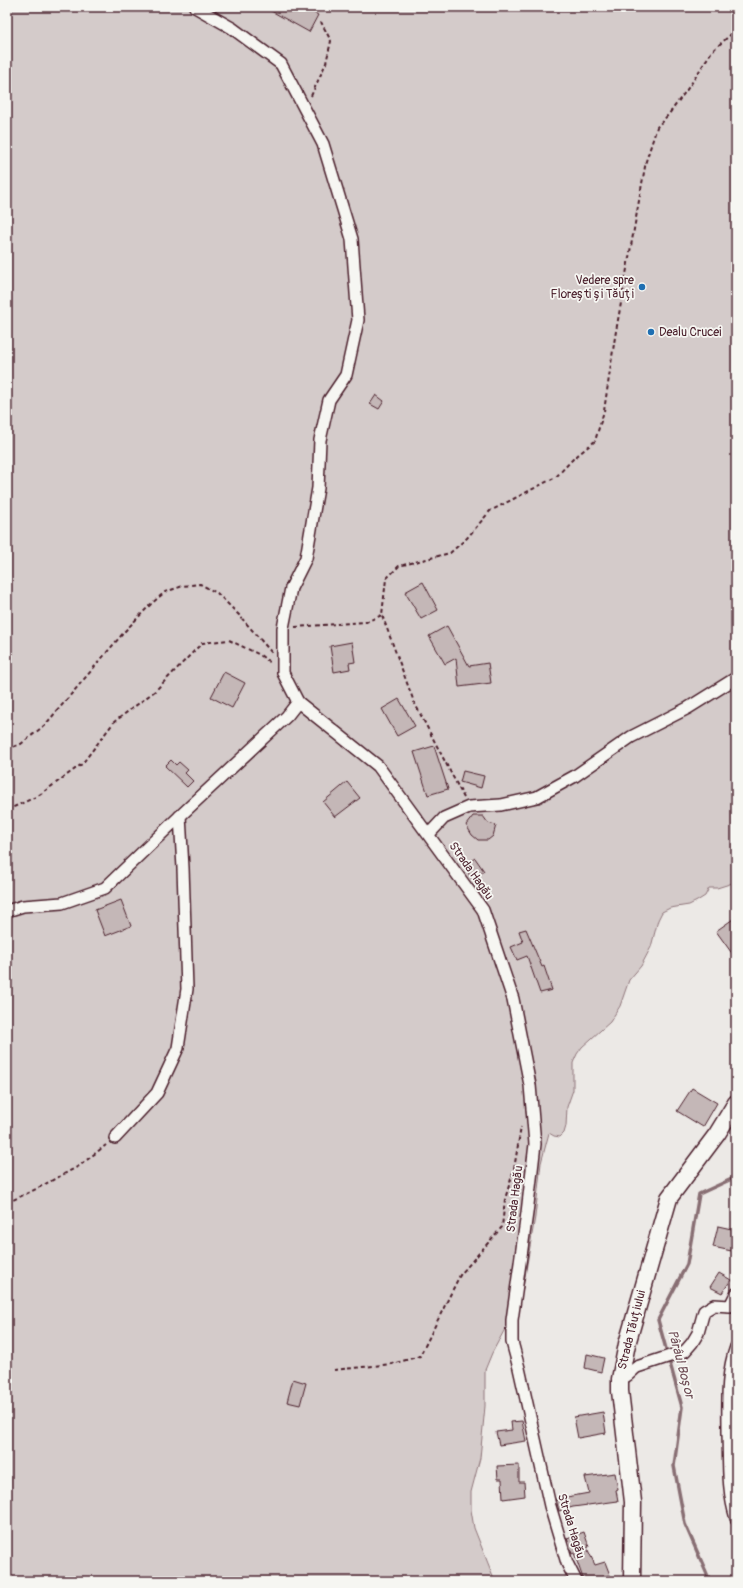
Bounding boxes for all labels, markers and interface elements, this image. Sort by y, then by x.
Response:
place label: Vedere spre Florești și Tăuți [551,273,634,302]
marker: Vedere spre Florești și Tăuți [637,282,647,292]
place label: Dealu Crucei [659,325,721,340]
marker: Dealu Crucei [646,327,656,337]
street label: Strada Hagău [446,839,496,903]
street label: Strada Hagău [503,1165,527,1233]
street label: Strada Tăuțiului [615,1289,649,1371]
water label: Pârâul Boșor [664,1328,698,1402]
street label: Strada Hagău [554,1492,588,1560]

